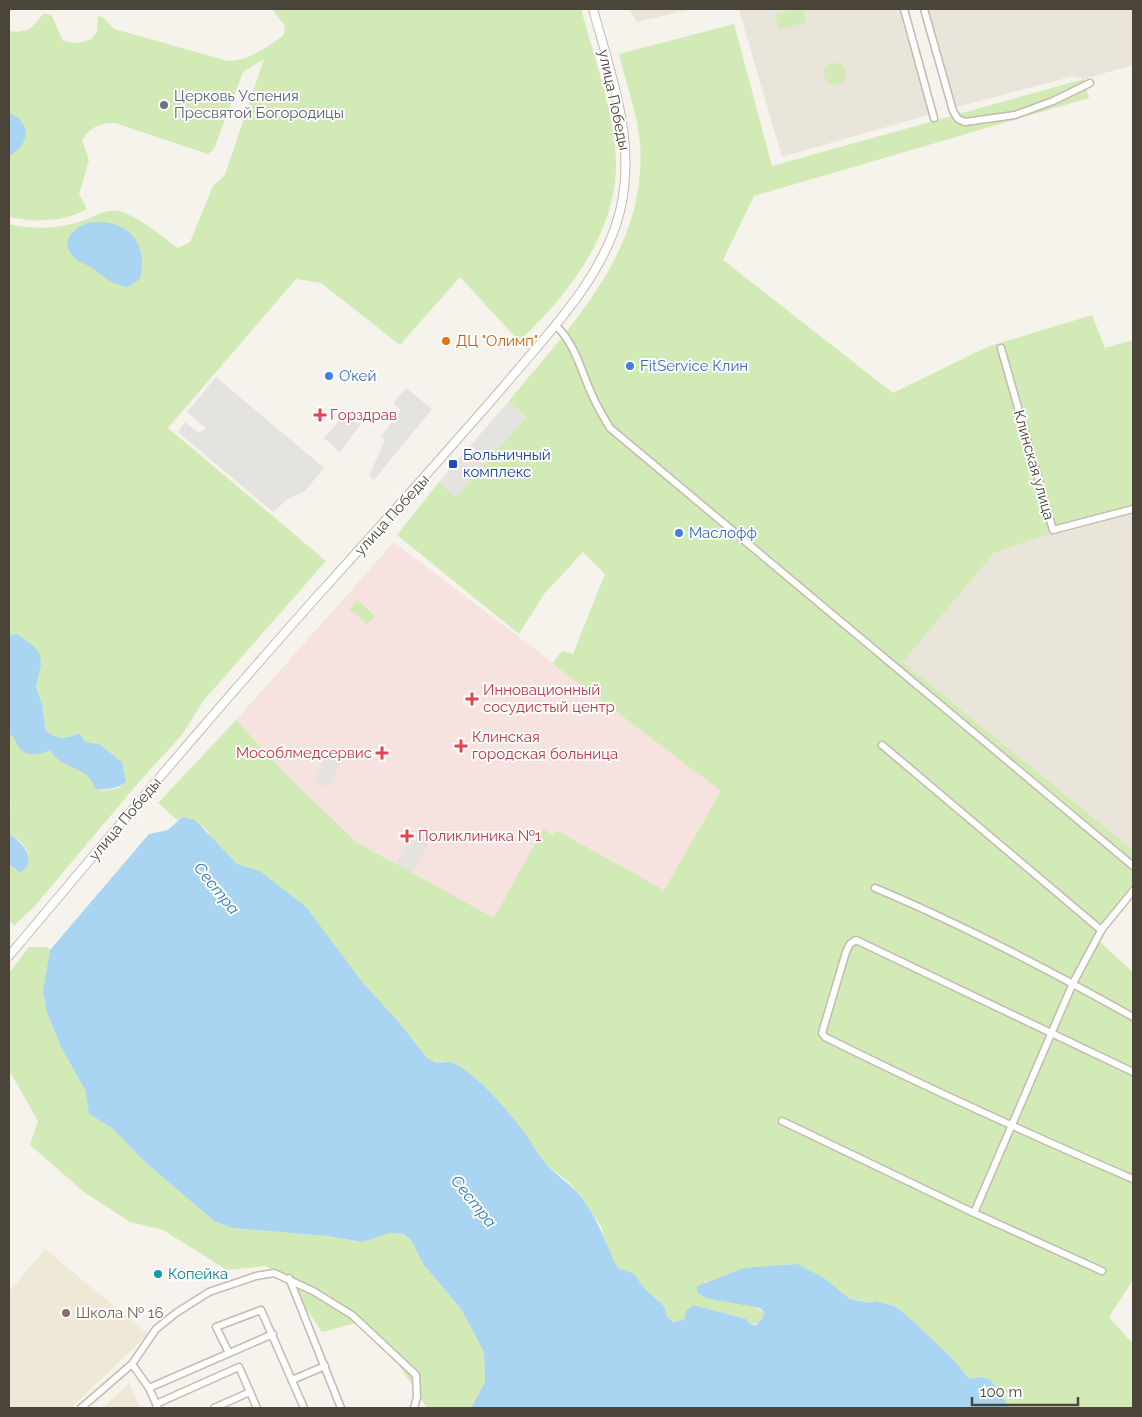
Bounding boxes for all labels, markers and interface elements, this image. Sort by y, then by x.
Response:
street label: улица Победы [595,48,633,152]
place label: Церковь Успения Пресвятой Богородицы [174,87,344,122]
marker: Церковь Успения Пресвятой Богородицы [158,99,170,111]
place label: ДЦ "Олимп" [456,332,538,350]
marker: ДЦ "Олимп" [440,335,452,347]
place label: FitService Клин [640,357,748,375]
marker: FitService Клин [624,360,636,372]
place label: О’кей [339,367,376,385]
marker: О’кей [323,370,335,382]
place label: Горздрав [330,406,397,424]
street label: Клинская улица [1010,408,1058,522]
marker: Горздрав [314,409,326,421]
place label: Больничный комплекс [463,446,551,481]
marker: Больничный комплекс [447,458,459,470]
street label: улица Победы [351,471,433,559]
place label: Маслофф [689,524,757,542]
marker: Маслофф [673,527,685,539]
place label: Инновационный сосудистый центр [483,681,615,716]
marker: Инновационный сосудистый центр [465,692,479,706]
place label: Клинская городская больница [472,728,618,763]
marker: Клинская городская больница [454,739,468,753]
place label: Мособлмедсервис [236,744,372,762]
marker: Мособлмедсервис [376,747,388,759]
street label: улица Победы [85,774,165,864]
place label: Поликлиника №1 [418,827,542,845]
marker: Поликлиника №1 [400,829,414,843]
water label: Сестра [190,858,244,919]
water label: Сестра [447,1171,501,1232]
place label: Копейка [168,1265,228,1283]
marker: Копейка [152,1268,164,1280]
place label: Школа № 16 [76,1304,164,1322]
marker: Школа № 16 [60,1307,72,1319]
scale bar [972,1374,1078,1406]
text: 100 m [980,1383,1022,1401]

